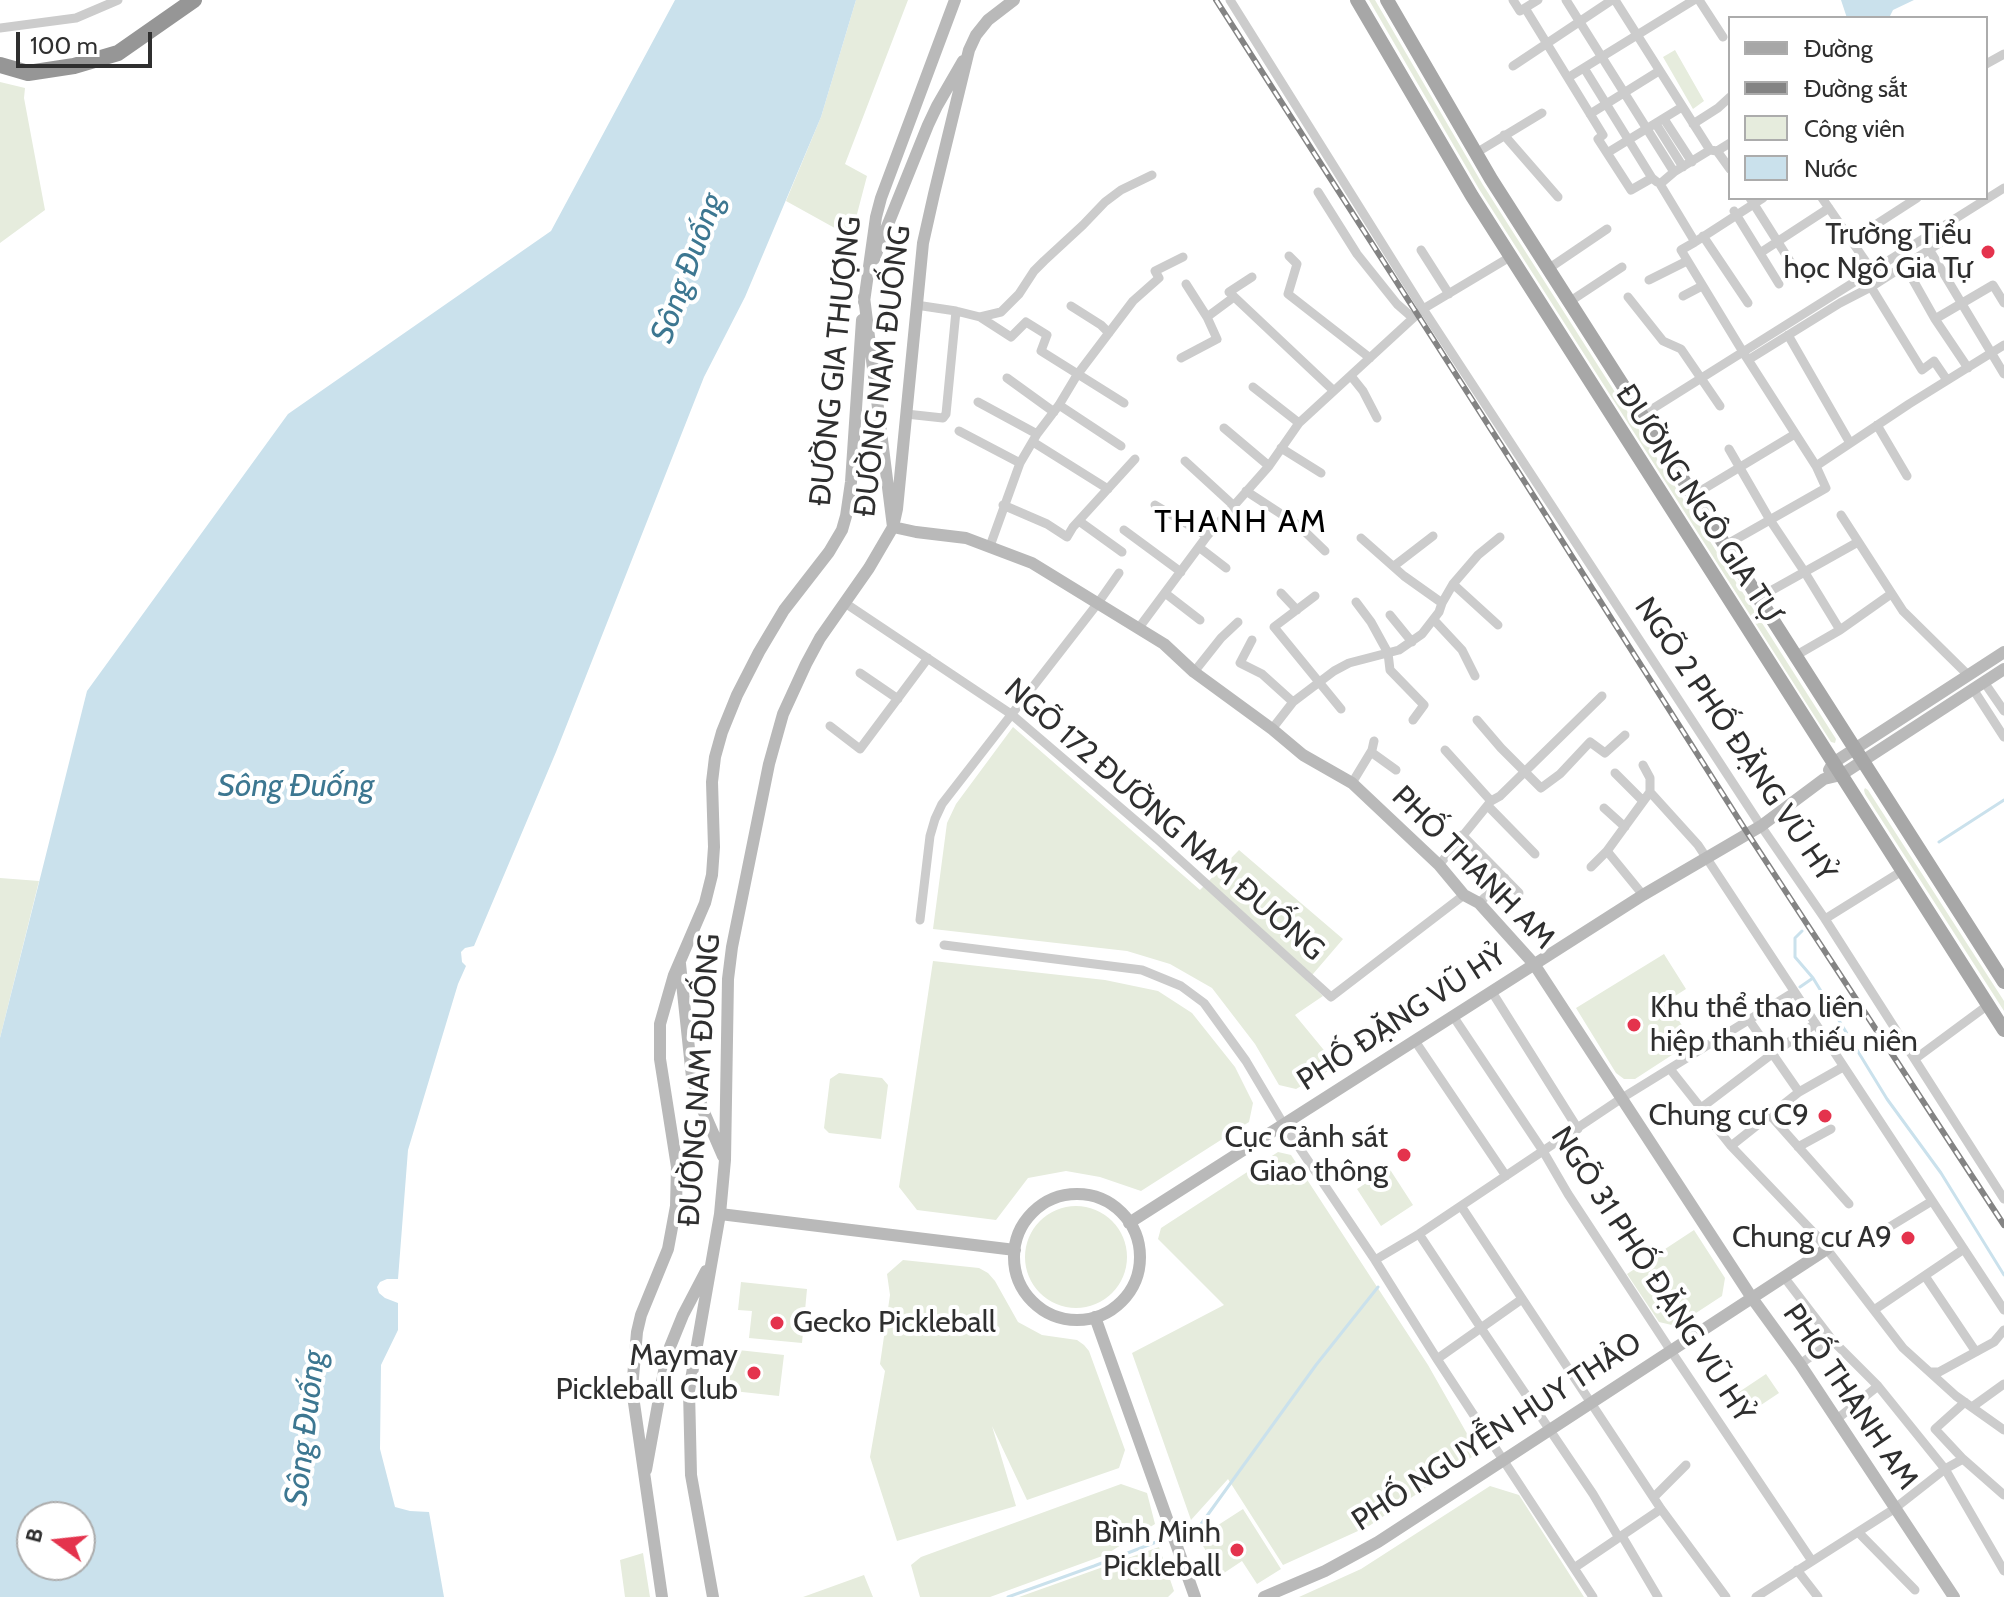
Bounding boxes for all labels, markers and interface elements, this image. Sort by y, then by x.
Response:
scale bar [20,16,156,66]
legend [1728,16,1988,200]
text: 100 m [30,31,98,60]
text: Đường [1804,34,1873,63]
text: Đường sắt [1804,74,1907,103]
text: Công viên [1804,114,1905,143]
text: Nước [1804,154,1857,183]
water label: Sông Đuống [643,188,733,348]
street label: ĐƯỜNG GIA THƯỢNG [803,214,869,508]
place label: Trường Tiểu học Ngô Gia Tự [1783,217,1972,288]
street label: ĐƯỜNG NAM ĐUỐNG [847,223,919,519]
marker: Trường Tiểu học Ngô Gia Tự [1979,243,1997,261]
street label: ĐƯỜNG NGÔ GIA TỰ [1608,378,1788,630]
district label: THANH AM [1154,504,1328,542]
street label: NGÕ 2 PHỐ ĐẶNG VŨ HỶ [1626,591,1844,889]
street label: NGÕ 172 ĐƯỜNG NAM ĐUỐNG [997,671,1331,969]
water label: Sông Đuống [218,768,374,806]
street label: PHỐ THANH AM [1384,779,1562,957]
street label: ĐƯỜNG NAM ĐUỐNG [672,932,728,1228]
street label: PHỐ ĐẶNG VŨ HỶ [1291,937,1513,1099]
place label: Khu thể thao liên hiệp thanh thiếu niên [1650,990,1918,1060]
marker: Khu thể thao liên hiệp thanh thiếu niên [1625,1016,1643,1034]
place label: Chung cư C9 [1648,1098,1809,1134]
marker: Chung cư C9 [1816,1107,1834,1125]
place label: Cục Cảnh sát Giao thông [1225,1120,1388,1190]
street label: NGÕ 31 PHỐ ĐẶNG VŨ HỶ [1543,1120,1761,1430]
marker: Cục Cảnh sát Giao thông [1395,1146,1413,1164]
place label: Chung cư A9 [1732,1220,1892,1256]
marker: Chung cư A9 [1899,1229,1917,1247]
street label: PHỐ THANH AM [1775,1298,1925,1496]
place label: Gecko Pickleball [793,1305,996,1341]
marker: Gecko Pickleball [768,1314,786,1332]
street label: PHỐ NGUYỄN HUY THẢO [1346,1325,1648,1539]
place label: Maymay Pickleball Club [555,1338,738,1408]
water label: Sông Đuống [277,1348,335,1508]
marker: Maymay Pickleball Club [745,1364,763,1382]
north arrow [16,1501,96,1581]
place label: Bình Minh Pickleball [1094,1515,1221,1586]
text: B [19,1525,49,1545]
marker: Bình Minh Pickleball [1228,1541,1246,1559]

